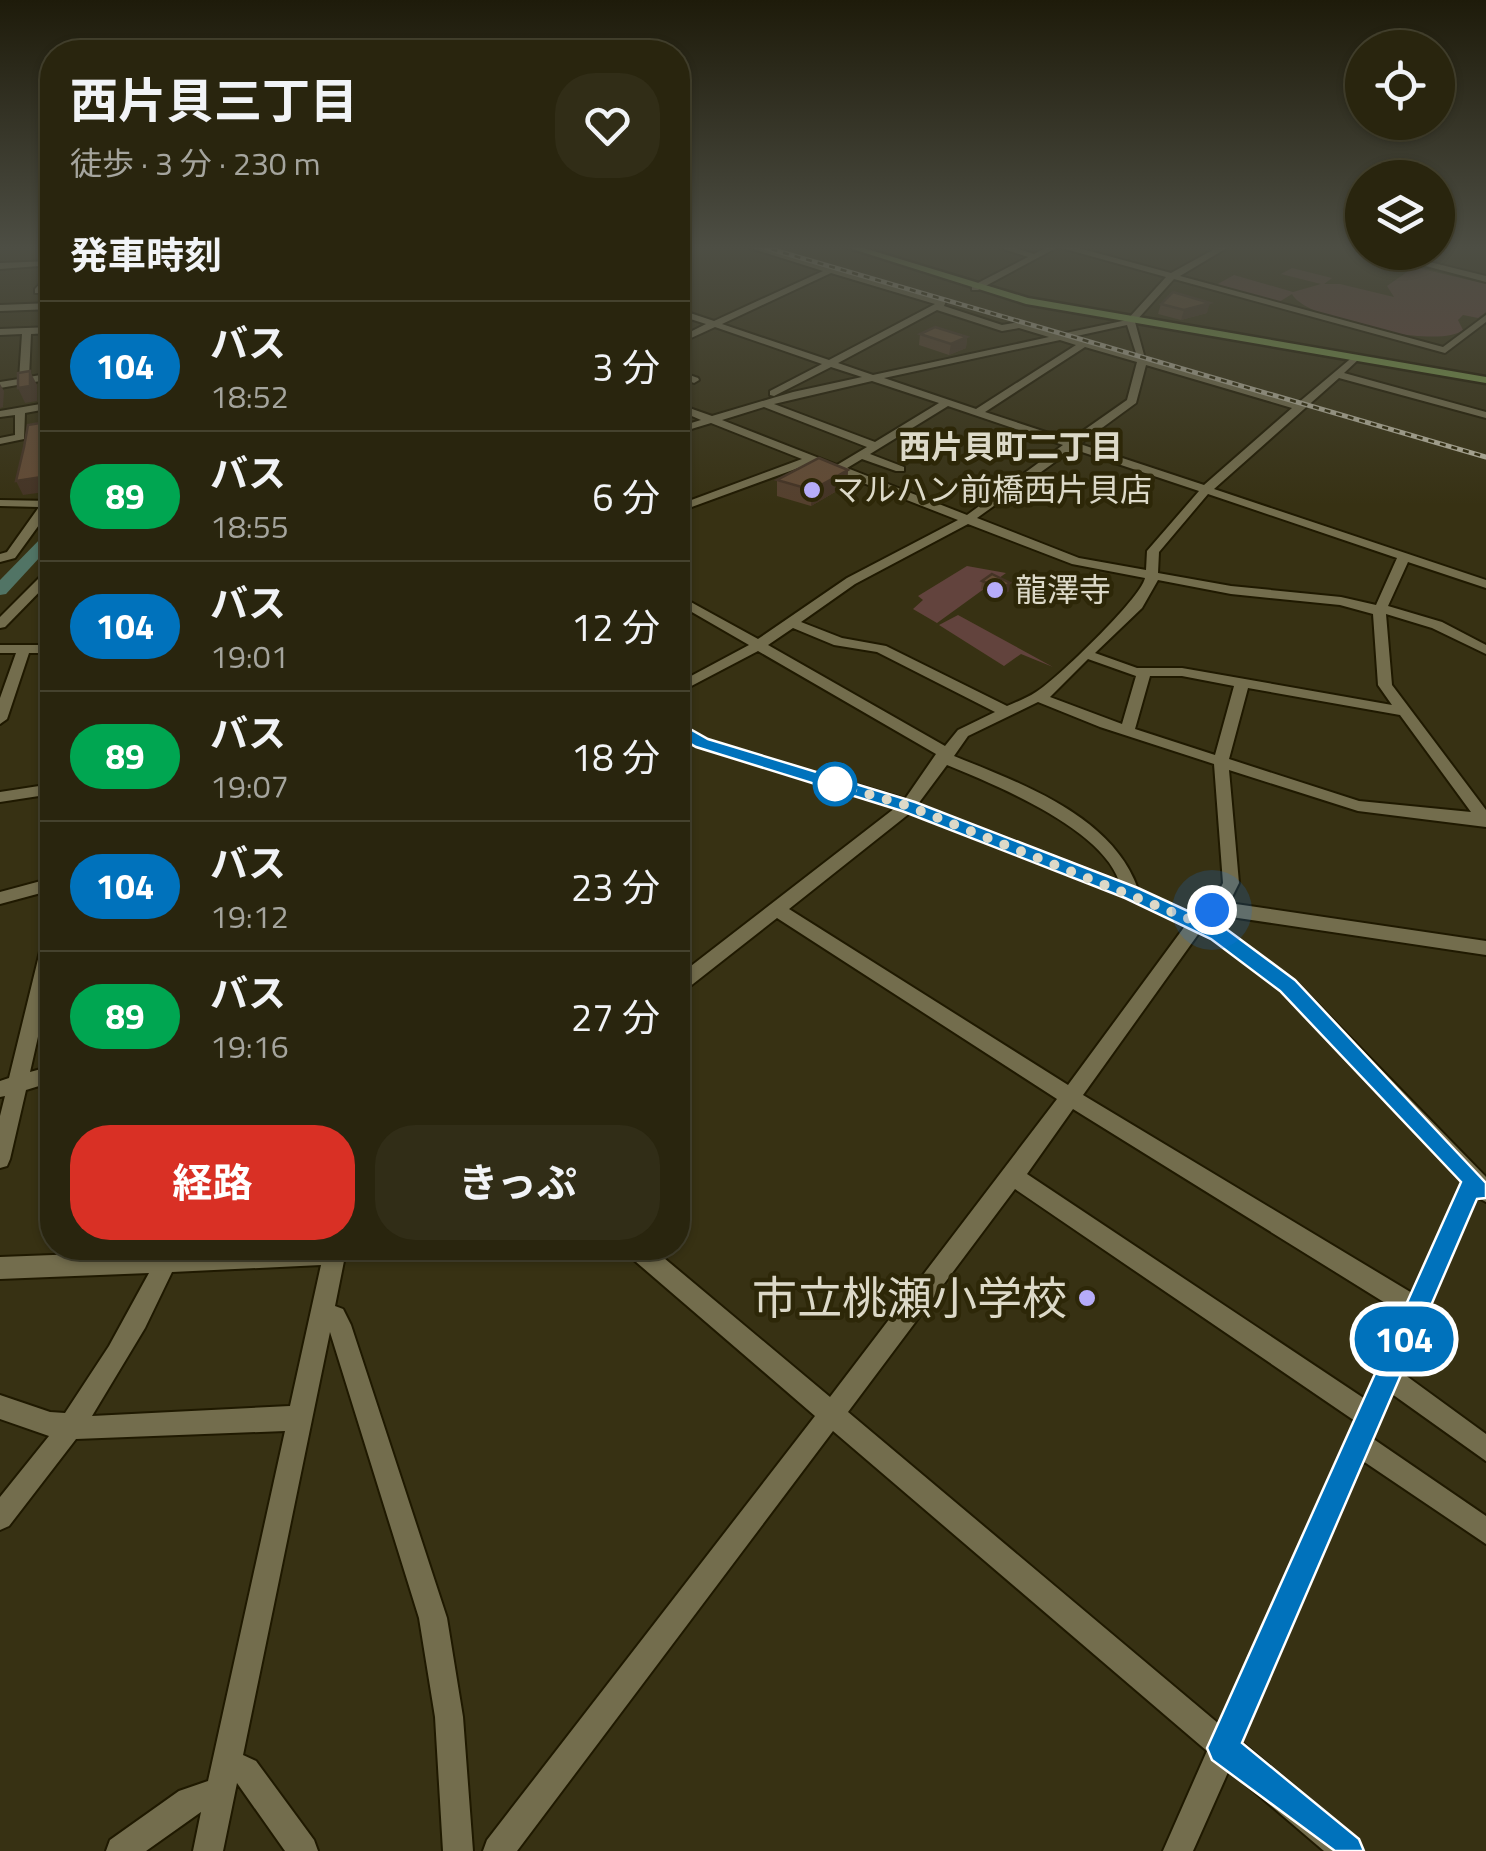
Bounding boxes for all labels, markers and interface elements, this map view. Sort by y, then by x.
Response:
map controls [1345,30,1455,270]
button: locate [1345,30,1455,140]
text: 西片貝三丁目 [70,64,358,137]
button: heart [555,73,660,178]
text: 徒歩 · 3 分 · 230 m [70,139,321,187]
button: layers [1345,160,1455,270]
text: 発車時刻 [70,226,222,284]
text: バス [210,314,286,372]
text: 3 分 [592,338,660,396]
text: 104 [96,339,154,393]
text: 18:52 [210,372,289,420]
district label: 西片貝町二丁目 [899,422,1123,470]
text: バス [210,444,286,502]
place label: マルハン前橋西片貝店 [832,465,1152,513]
text: 6 分 [592,468,660,526]
text: 89 [105,469,145,523]
marker: マルハン前橋西片貝店 [801,479,823,501]
text: 18:55 [210,502,289,550]
place label: 龍澤寺 [1015,565,1111,613]
text: バス [210,574,286,632]
marker: 龍澤寺 [984,579,1006,601]
text: 12 分 [571,598,660,656]
text: 104 [96,599,154,653]
text: 19:01 [210,632,289,680]
text: バス [210,704,286,762]
text: 18 分 [571,728,660,786]
text: 89 [105,729,145,783]
text: 19:07 [210,762,289,810]
unlabelled marker [814,763,856,805]
text: バス [210,834,286,892]
text: 23 分 [571,858,660,916]
text: 104 [96,859,154,913]
your location [1187,885,1237,935]
text: 19:12 [210,892,289,940]
text: バス [210,964,286,1022]
text: 27 分 [571,988,660,1046]
text: 89 [105,989,145,1043]
text: 19:16 [210,1022,289,1070]
button: 経路 [70,1125,355,1240]
button: きっぷ [375,1125,660,1240]
place label: 市立桃瀬小学校 [752,1263,1067,1331]
marker: 市立桃瀬小学校 [1076,1287,1098,1309]
line badge: 104 [1346,1306,1462,1372]
text: 104 [1375,1312,1433,1366]

